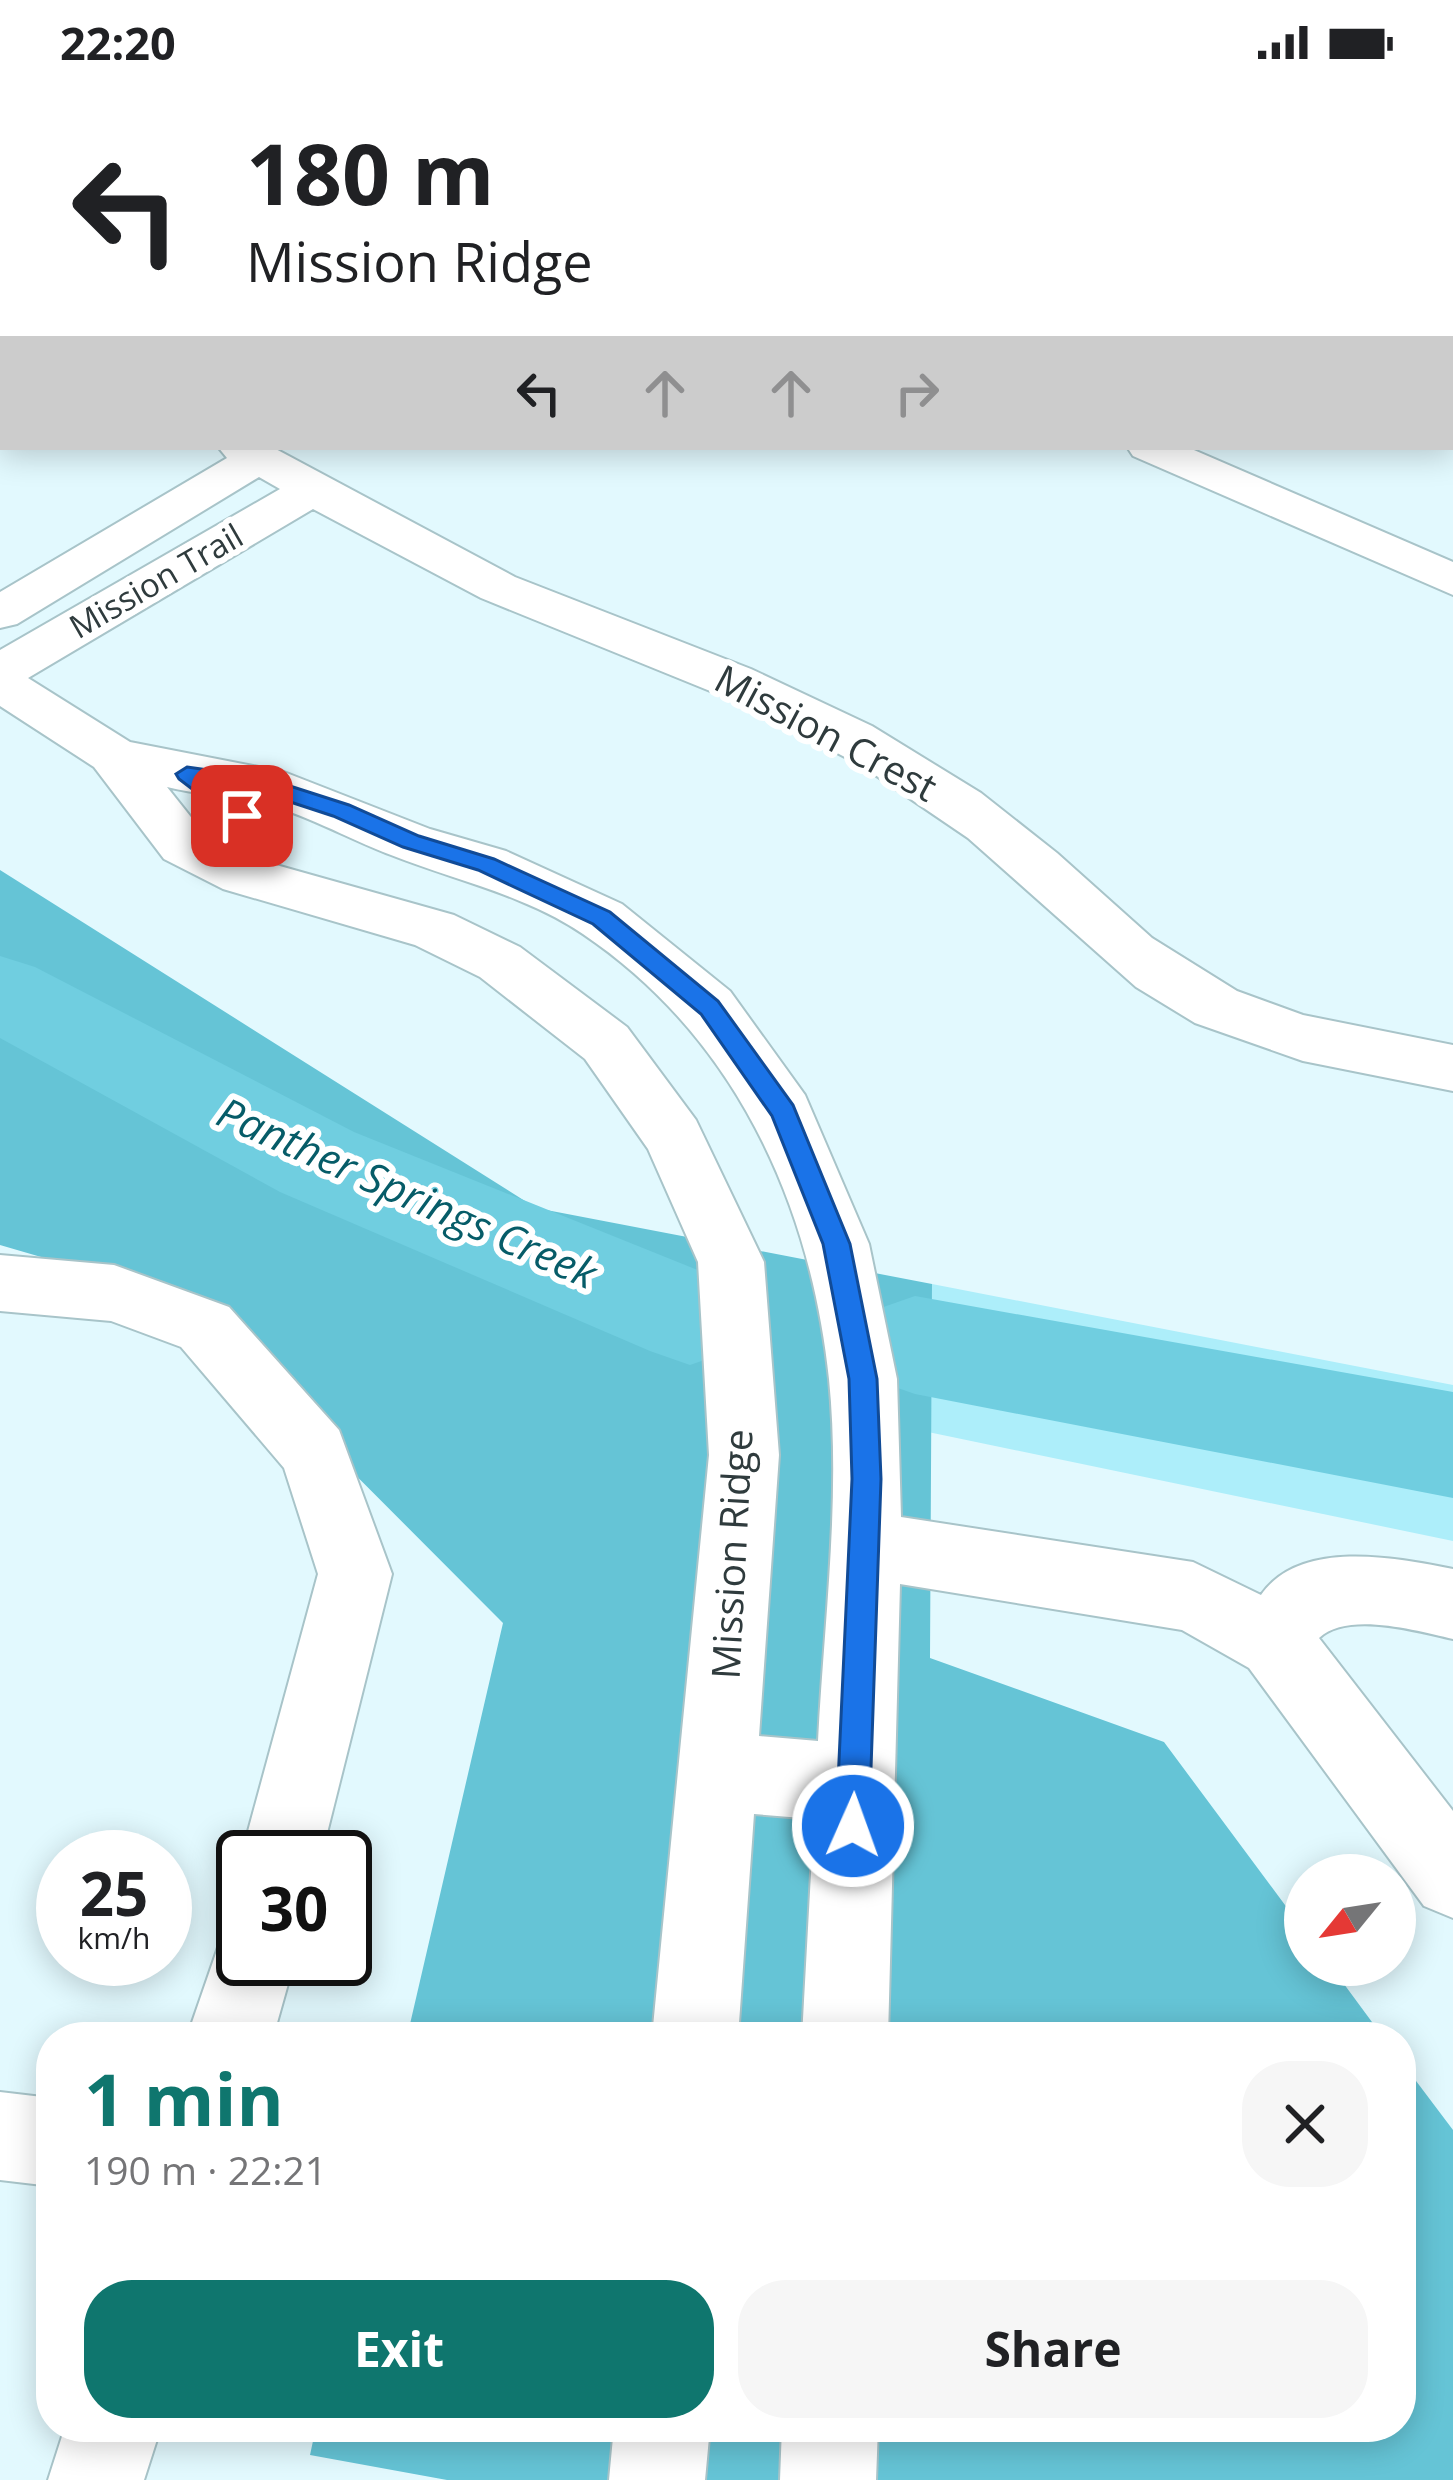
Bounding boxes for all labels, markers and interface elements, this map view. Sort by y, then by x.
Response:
text: 22:20 [60,12,176,73]
text: 180 m [246,115,494,230]
icon: left [48,132,204,288]
text: Mission Ridge [246,224,593,298]
icon: left [506,360,572,426]
icon: ahead [632,360,698,426]
icon: ahead [758,360,824,426]
icon: right [884,360,950,426]
street label: Mission Trail [61,513,251,648]
street label: Mission Crest [706,651,947,812]
pin [191,765,293,867]
icon: arrive [209,783,275,849]
water label: Panther Springs Creek [209,1082,608,1302]
street label: Mission Ridge [697,1428,764,1680]
position arrow [790,1763,916,1889]
speed limit sign: 30 [216,1830,372,1986]
text: 25 [80,1852,148,1934]
north arrow [1284,1854,1416,1986]
map controls [1284,1854,1416,1986]
text: km/h [78,1917,150,1958]
text: 1 min [84,2049,284,2147]
button: close [1242,2061,1368,2187]
text: 190 m · 22:21 [84,2143,327,2196]
button: Exit [84,2280,714,2418]
button: Share [738,2280,1368,2418]

